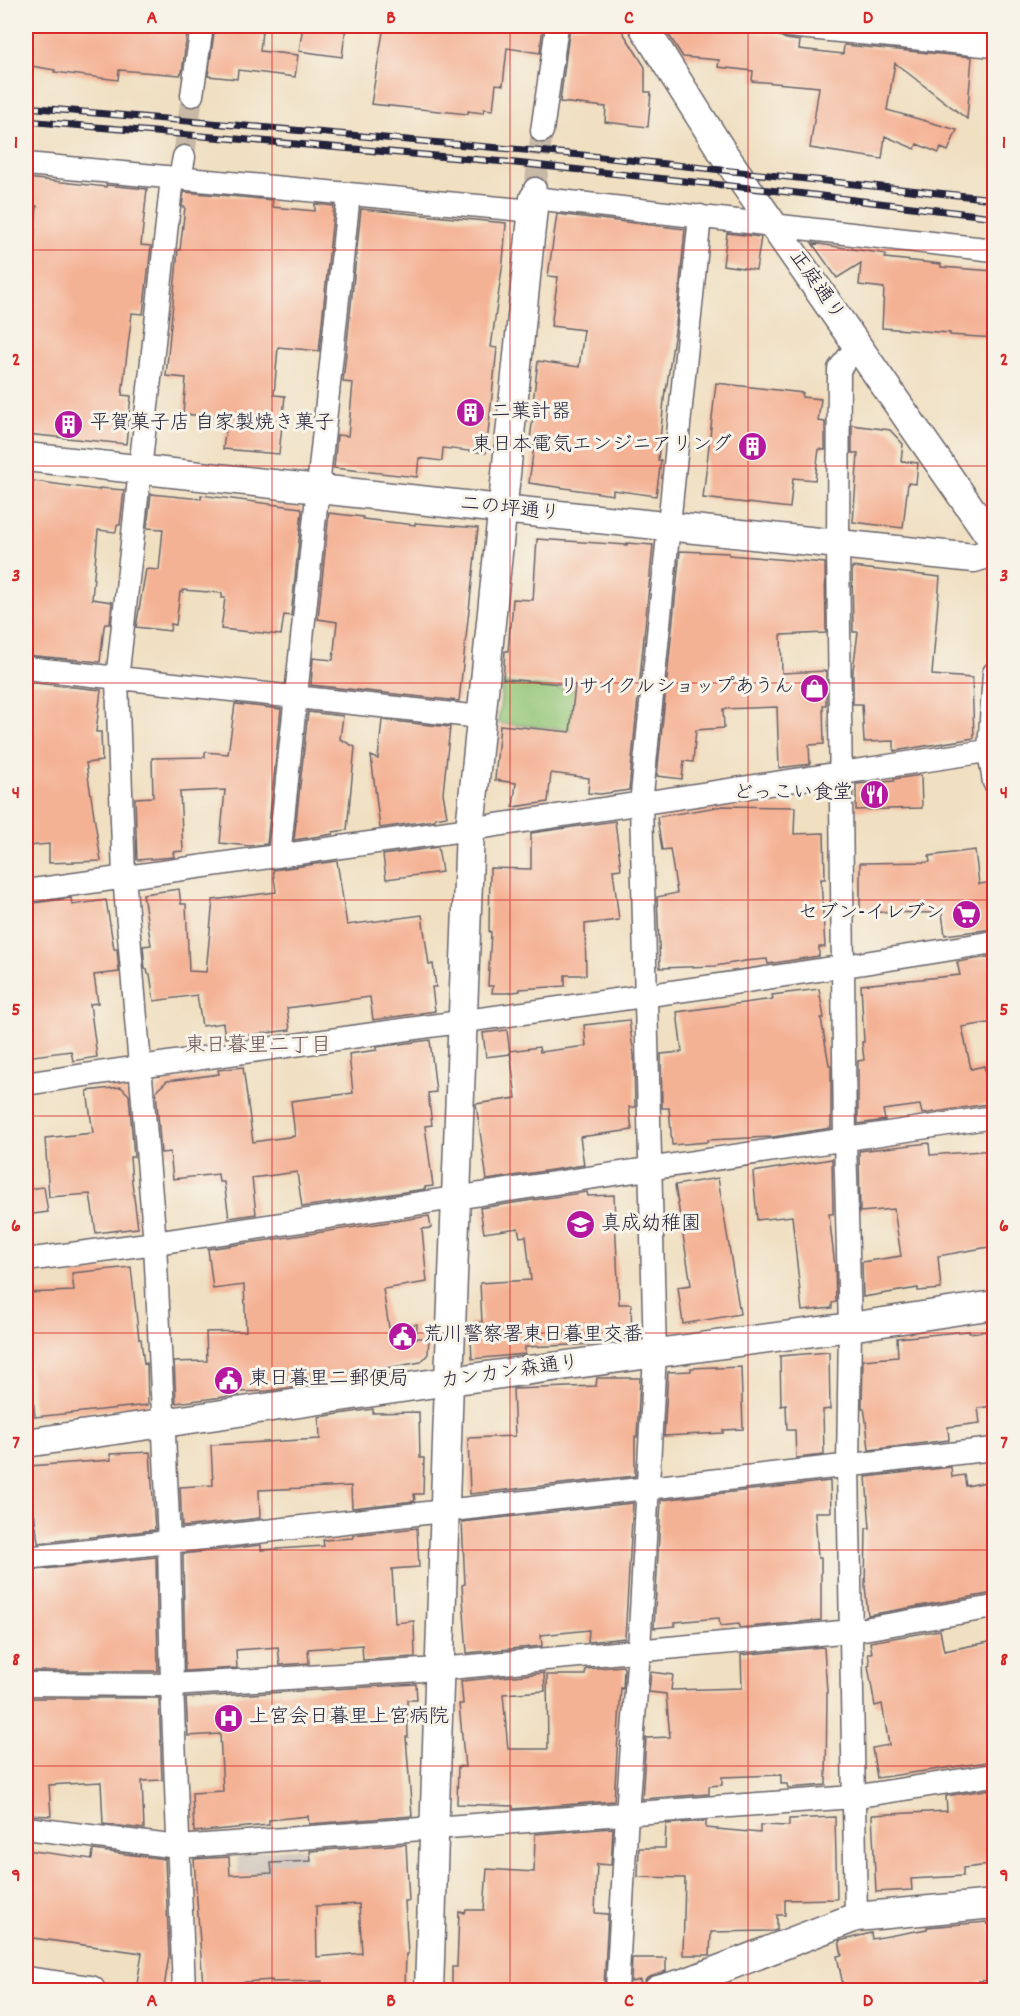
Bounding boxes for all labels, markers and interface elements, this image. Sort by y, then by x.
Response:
text: A [147,5,158,33]
text: B [386,5,396,33]
text: C [624,5,634,33]
text: D [863,5,874,33]
text: 1 [14,130,18,158]
text: 1 [1002,130,1006,158]
street label: 正庭通り [782,245,850,327]
text: 2 [12,347,20,375]
text: 2 [1000,347,1008,375]
building icon: 二葉計器 [454,397,486,429]
place label: 二葉計器 [491,399,571,427]
building icon: 平賀菓子店 自家製焼き菓子 [53,408,85,440]
place label: 平賀菓子店 自家製焼き菓子 [90,410,335,438]
building icon: 東日本電気エンジニアリング [737,430,769,462]
place label: 東日本電気エンジニアリング [472,432,732,460]
street label: 二の坪通り [459,491,561,529]
text: 3 [12,563,20,591]
text: 3 [1000,563,1008,591]
shop icon: リサイクルショップあうん [799,672,831,704]
place label: リサイクルショップあうん [559,674,794,702]
restaurant icon: どっこい食堂 [858,778,890,810]
text: 4 [12,780,20,808]
place label: どっこい食堂 [733,780,853,808]
text: 4 [1000,780,1008,808]
supermarket icon: セブン-イレブン [950,898,982,930]
place label: セブン-イレブン [798,900,945,928]
text: 5 [11,997,21,1025]
text: 5 [999,997,1009,1025]
district label: 東日暮里二丁目 [185,1032,332,1062]
school or university icon: 真成幼稚園 [564,1209,596,1241]
place label: 真成幼稚園 [601,1211,701,1239]
text: 6 [11,1213,21,1241]
text: 6 [999,1213,1009,1241]
public building icon: 荒川警察署東日暮里交番 [386,1320,418,1352]
place label: 荒川警察署東日暮里交番 [423,1322,643,1350]
street label: カンカン森通り [439,1349,581,1397]
public building icon: 東日暮里二郵便局 [212,1364,244,1396]
place label: 東日暮里二郵便局 [249,1366,409,1394]
text: 7 [12,1430,20,1458]
text: 7 [1000,1430,1008,1458]
text: 8 [12,1647,20,1675]
text: 8 [1000,1647,1008,1675]
hospital icon: 上宮会日暮里上宮病院 [212,1702,244,1734]
place label: 上宮会日暮里上宮病院 [249,1704,449,1732]
text: 9 [11,1863,21,1891]
text: 9 [999,1863,1009,1891]
text: A [147,1988,158,2016]
text: B [386,1988,396,2016]
text: C [624,1988,634,2016]
text: D [863,1988,874,2016]

